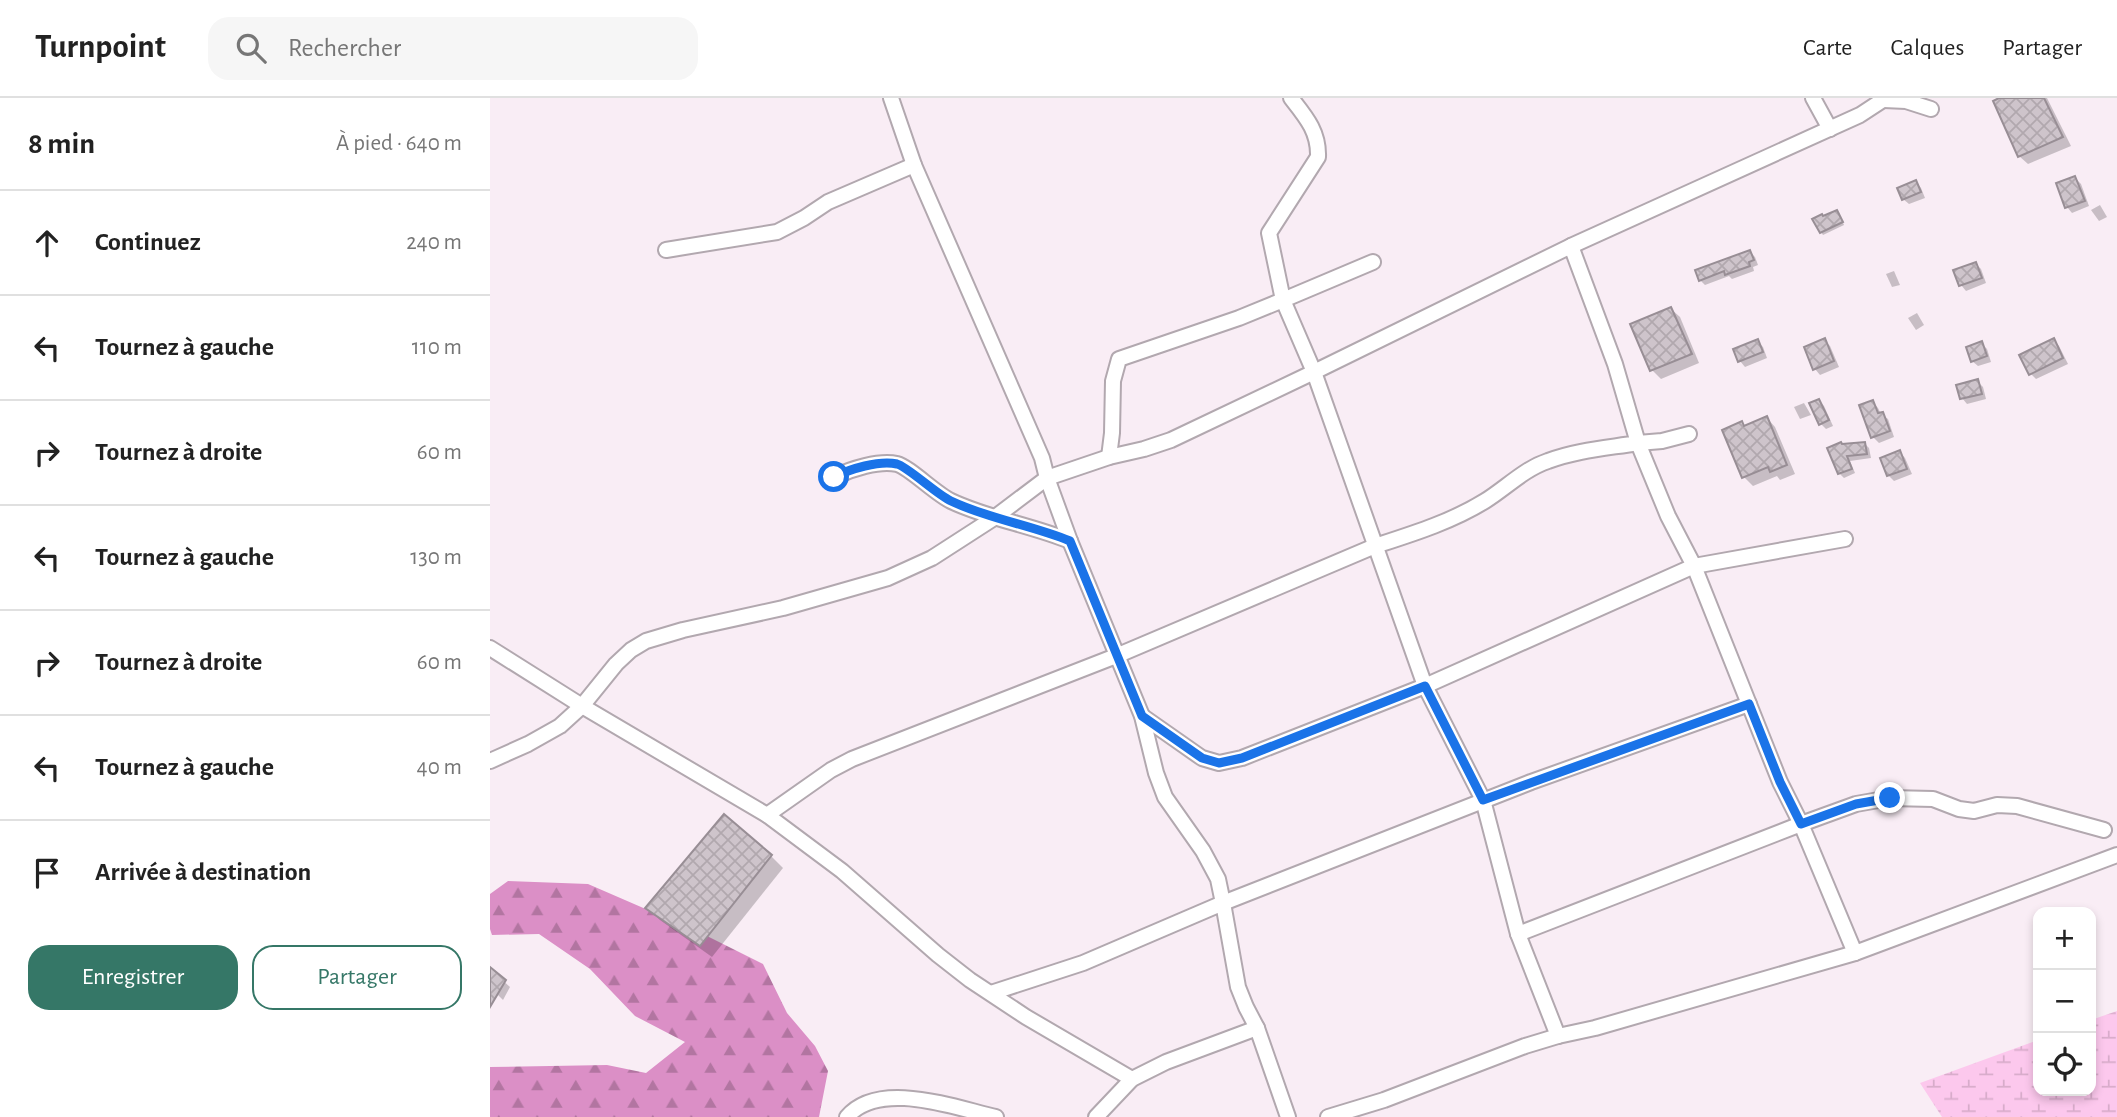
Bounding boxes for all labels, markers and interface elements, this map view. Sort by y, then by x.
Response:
search box [208,17,698,80]
icon: search [232,29,270,67]
text: Turnpoint [35,31,166,64]
text: Rechercher [288,35,401,61]
text: Carte [1803,36,1852,60]
text: Calques [1890,36,1964,60]
text: Partager [2002,36,2082,60]
text: 8 min [28,129,95,159]
text: À pied · 640 m [336,132,462,155]
icon: ahead [28,224,66,262]
text: Continuez [95,229,201,255]
text: 240 m [406,231,462,254]
icon: left [28,329,66,367]
text: Tournez à gauche [95,334,274,360]
text: 110 m [412,336,462,359]
icon: right [28,434,66,472]
text: Tournez à droite [95,439,262,465]
text: 60 m [417,441,462,464]
route start [818,461,849,492]
icon: left [28,539,66,577]
text: Tournez à gauche [95,544,274,570]
text: 130 m [410,546,462,569]
icon: right [28,644,66,682]
text: Tournez à droite [95,649,262,675]
text: 60 m [417,651,462,674]
icon: left [28,749,66,787]
text: Tournez à gauche [95,754,274,780]
text: 40 m [417,756,462,779]
route end [1874,782,1905,813]
icon: arrive [28,854,66,892]
text: Arrivée à destination [95,859,311,885]
map controls [2033,907,2096,1096]
button: + [2033,907,2096,970]
button: Enregistrer [28,945,238,1010]
button: Partager [252,945,462,1010]
button: − [2033,970,2096,1033]
button: locate [2033,1033,2096,1096]

